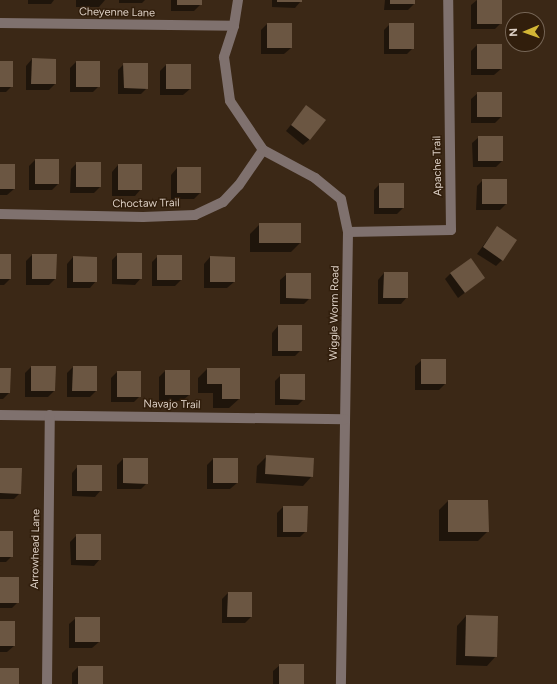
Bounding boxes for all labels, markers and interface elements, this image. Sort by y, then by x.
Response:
street label: Cheyenne Lane [79,6,155,20]
north arrow [505,12,545,52]
text: N [507,28,520,37]
street label: Apache Trail [431,136,445,196]
street label: Choctaw Trail [112,197,180,211]
street label: Wiggle Worm Road [328,266,342,360]
street label: Navajo Trail [143,398,201,412]
street label: Arrowhead Lane [29,509,43,589]

